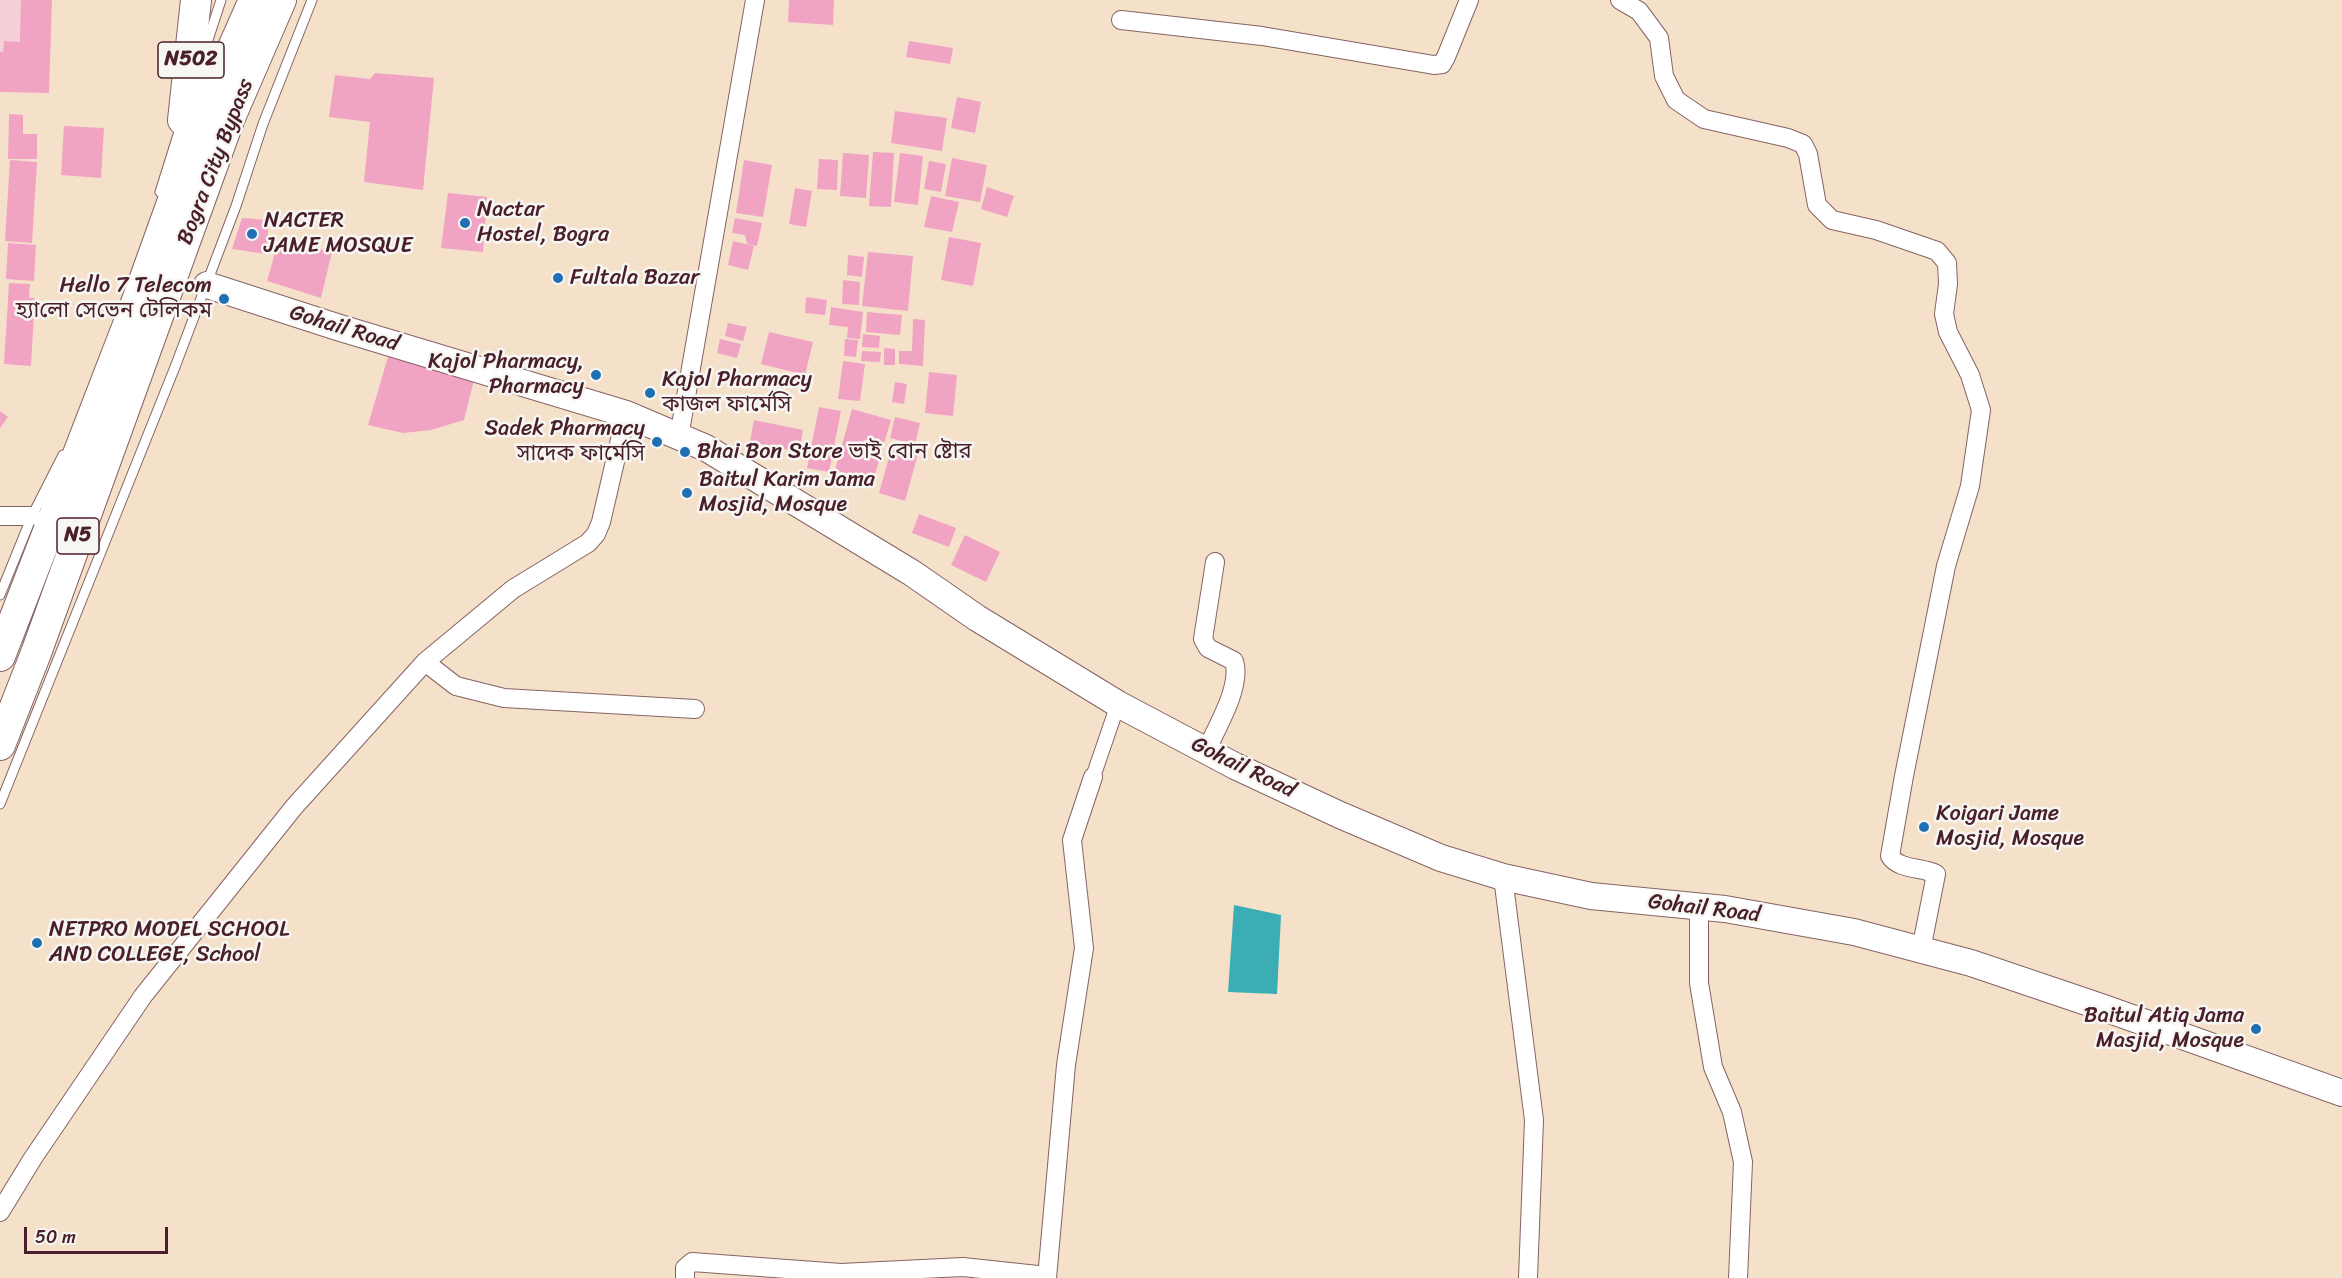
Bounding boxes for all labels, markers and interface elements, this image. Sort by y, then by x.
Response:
road number: N502 [158,42,224,78]
street label: Bogra City Bypass [172,75,260,249]
place label: Nactar Hostel, Bogra [477,197,609,248]
place label: NACTER JAME MOSQUE [264,208,412,260]
marker: Nactar Hostel, Bogra [458,216,472,230]
marker: NACTER JAME MOSQUE [245,227,259,241]
place label: Fultala Bazar [570,265,699,291]
marker: Fultala Bazar [551,271,565,285]
place label: Hello 7 Telecom হ্যা‌লো সে‌ভেন টে‌লিকম [16,273,212,324]
marker: Hello 7 Telecom হ্যা‌লো সে‌ভেন টে‌লিকম [217,292,231,306]
street label: Gohail Road [286,300,402,358]
place label: Kajol Pharmacy, Pharmacy [428,349,584,400]
place label: Kajol Pharmacy কাজল ফার্মেসি [662,367,812,418]
marker: Kajol Pharmacy, Pharmacy [589,368,603,382]
marker: Kajol Pharmacy কাজল ফার্মেসি [643,386,657,400]
place label: Sadek Pharmacy সাদেক ফার্মেসি [485,416,645,468]
marker: Sadek Pharmacy সাদেক ফার্মেসি [650,435,664,449]
place label: Bhai Bon Store ভাই বোন ষ্টোর [697,439,972,465]
marker: Bhai Bon Store ভাই বোন ষ্টোর [678,445,692,459]
place label: Baitul Karim Jama Mosjid, Mosque [699,467,875,518]
marker: Baitul Karim Jama Mosjid, Mosque [680,486,694,500]
road number: N5 [57,518,99,554]
street label: Gohail Road [1187,731,1299,805]
place label: Koigari Jame Mosjid, Mosque [1936,801,2084,852]
marker: Koigari Jame Mosjid, Mosque [1917,820,1931,834]
street label: Gohail Road [1646,889,1762,929]
place label: NETPRO MODEL SCHOOL AND COLLEGE, School [49,917,289,968]
marker: NETPRO MODEL SCHOOL AND COLLEGE, School [30,936,44,950]
place label: Baitul Atiq Jama Masjid, Mosque [2084,1003,2244,1054]
marker: Baitul Atiq Jama Masjid, Mosque [2249,1022,2263,1036]
scale bar [27,1215,171,1253]
text: 50 m [35,1221,76,1253]

